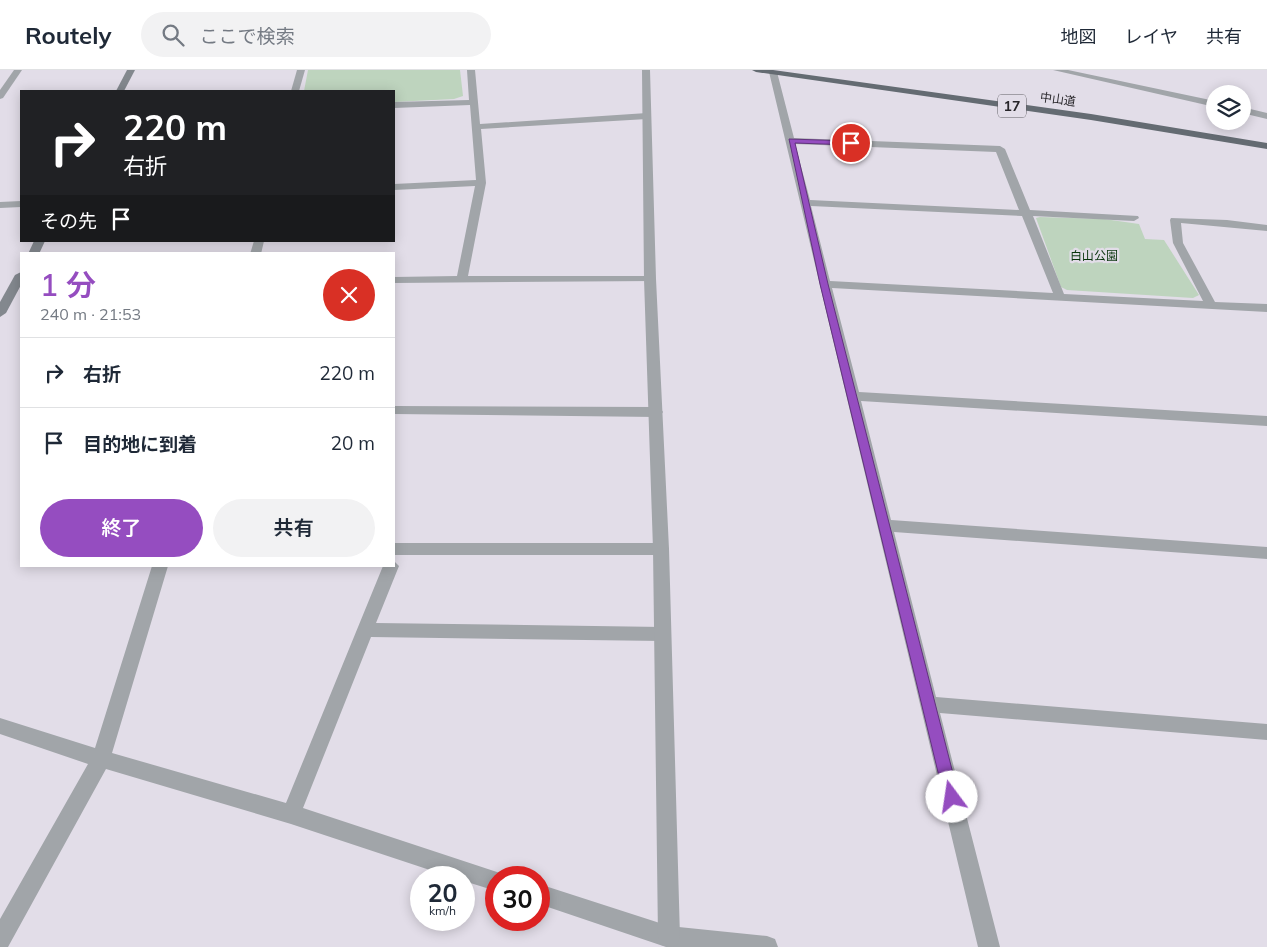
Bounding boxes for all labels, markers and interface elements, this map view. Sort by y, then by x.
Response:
search box [141,12,491,57]
text: Routely [25,20,111,50]
icon: search [159,21,187,49]
text: ここで検索 [199,24,295,48]
text: 地図 [1061,25,1097,48]
text: レイヤ [1125,25,1178,48]
text: 共有 [1206,25,1242,48]
map controls [1206,85,1251,130]
button: layers [1206,85,1251,130]
street label: 中山道 [1039,89,1077,109]
road number: 17 [998,94,1026,118]
text: 220 m [123,105,227,149]
icon: right [40,110,105,175]
pin [830,122,872,164]
icon: arrive [837,129,865,157]
text: 右折 [123,152,167,180]
icon: arrive [107,205,135,233]
text: その先 [40,209,97,233]
park label: 白山公園 [1070,248,1118,263]
text: 1 分 [40,266,96,304]
button: close [323,269,375,321]
text: 240 m · 21:53 [40,304,141,324]
icon: right [40,359,68,387]
text: 220 m [319,361,375,385]
text: 右折 [83,362,121,386]
icon: arrive [40,429,68,457]
text: 20 m [331,431,375,455]
text: 目的地に到着 [83,432,197,456]
button: 終了 [40,499,203,557]
button: 共有 [213,499,375,557]
position arrow [925,770,977,822]
speed limit sign: 30 [485,866,550,931]
text: 20 [427,877,458,908]
text: km/h [429,903,456,918]

